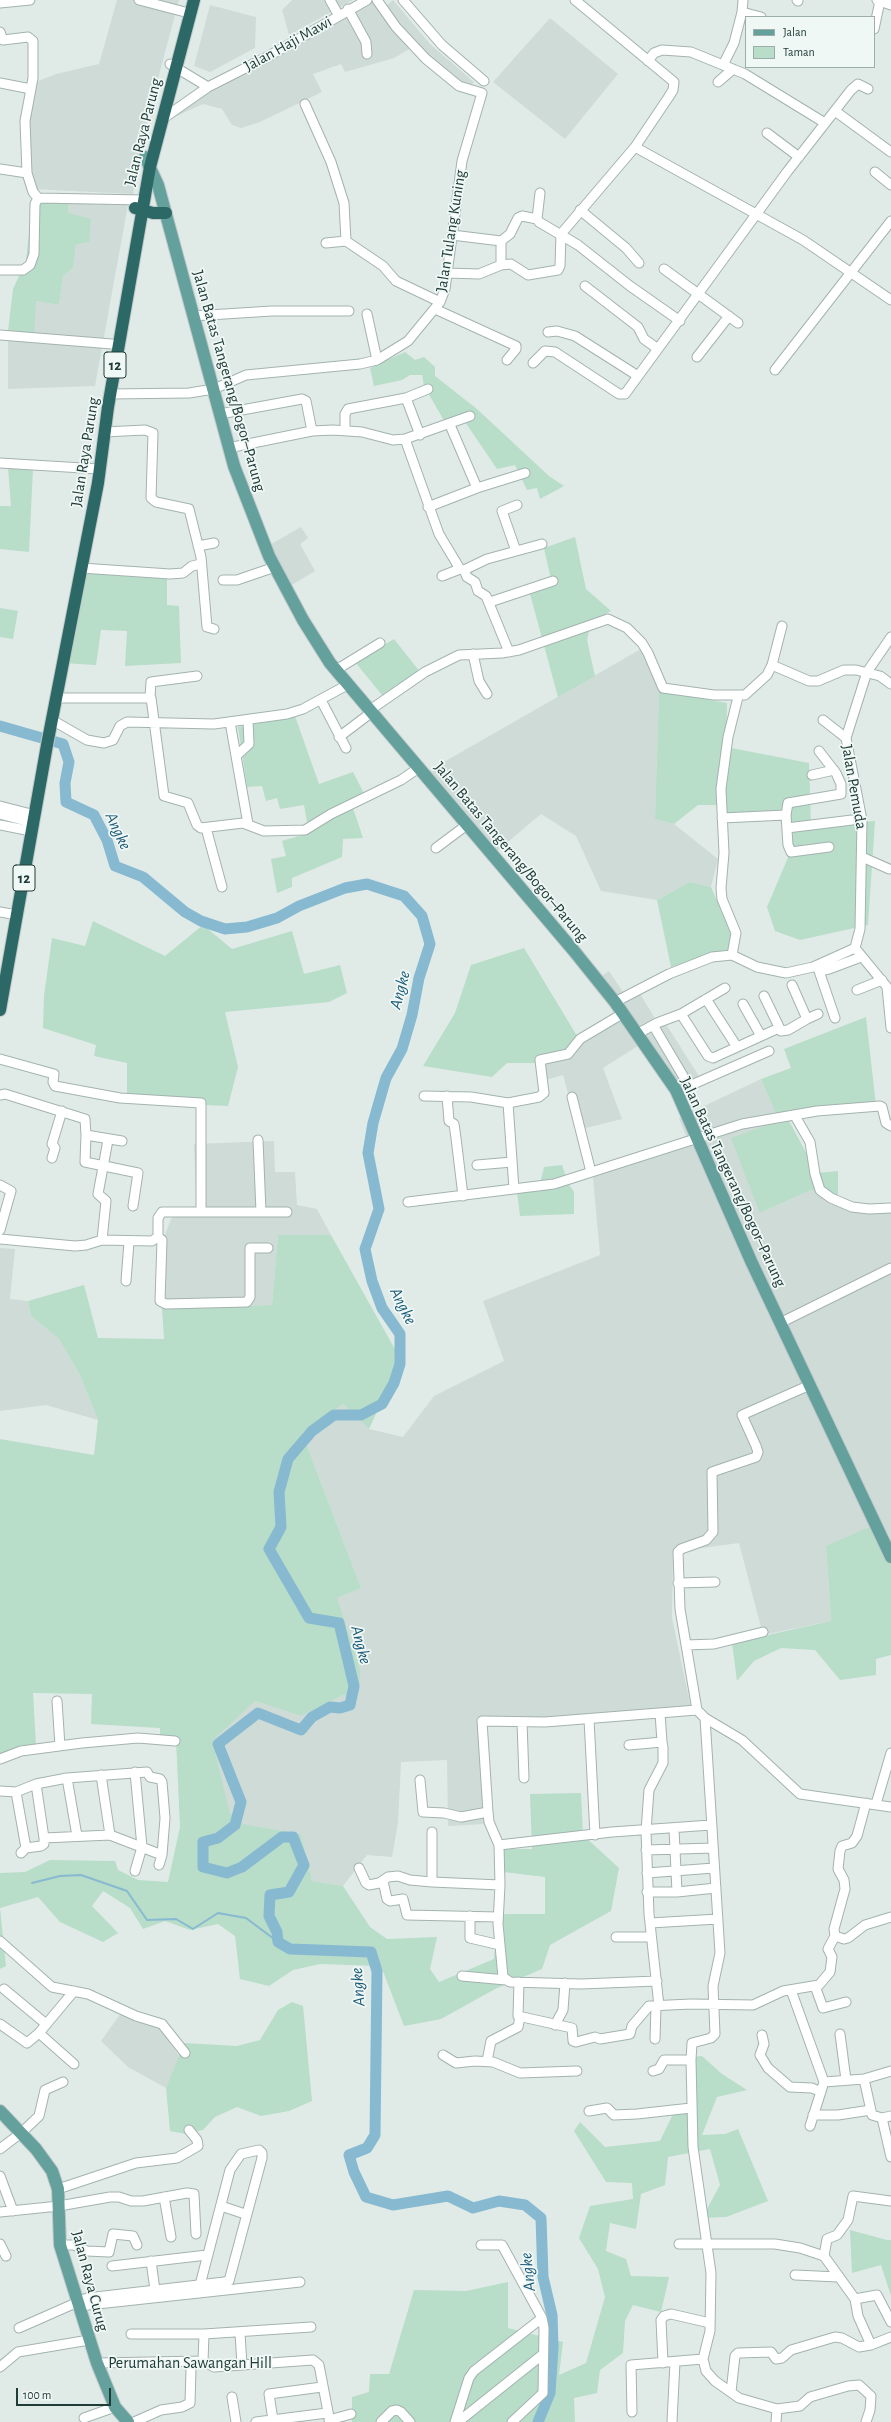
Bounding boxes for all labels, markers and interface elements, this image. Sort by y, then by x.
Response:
street label: Jalan Haji Mawi [241,12,335,76]
legend [745,16,875,68]
text: Jalan [783,26,807,38]
text: Taman [783,46,815,58]
street label: Jalan Raya Parung [120,76,166,188]
street label: Jalan Tulang Kuning [432,169,470,293]
street label: Jalan Batas Tangerang/Bogor–Parung [188,268,270,494]
road number: 12 [104,352,126,378]
street label: Jalan Raya Parung [67,396,103,508]
street label: Jalan Pemuda [837,743,871,831]
street label: Jalan Batas Tangerang/Bogor–Parung [430,758,592,946]
water label: Angke [101,809,135,853]
road number: 12 [13,865,35,891]
water label: Angke [385,969,415,1011]
street label: Jalan Batas Tangerang/Bogor–Parung [676,1074,790,1290]
water label: Angke [385,1284,421,1328]
water label: Angke [346,1624,376,1666]
water label: Angke [346,1967,370,2007]
street label: Jalan Raya Curug [67,2228,113,2334]
water label: Angke [516,2252,540,2292]
street label: Perumahan Sawangan Hill [108,2353,272,2373]
scale bar [18,2380,113,2406]
text: 100 m [23,2389,51,2401]

